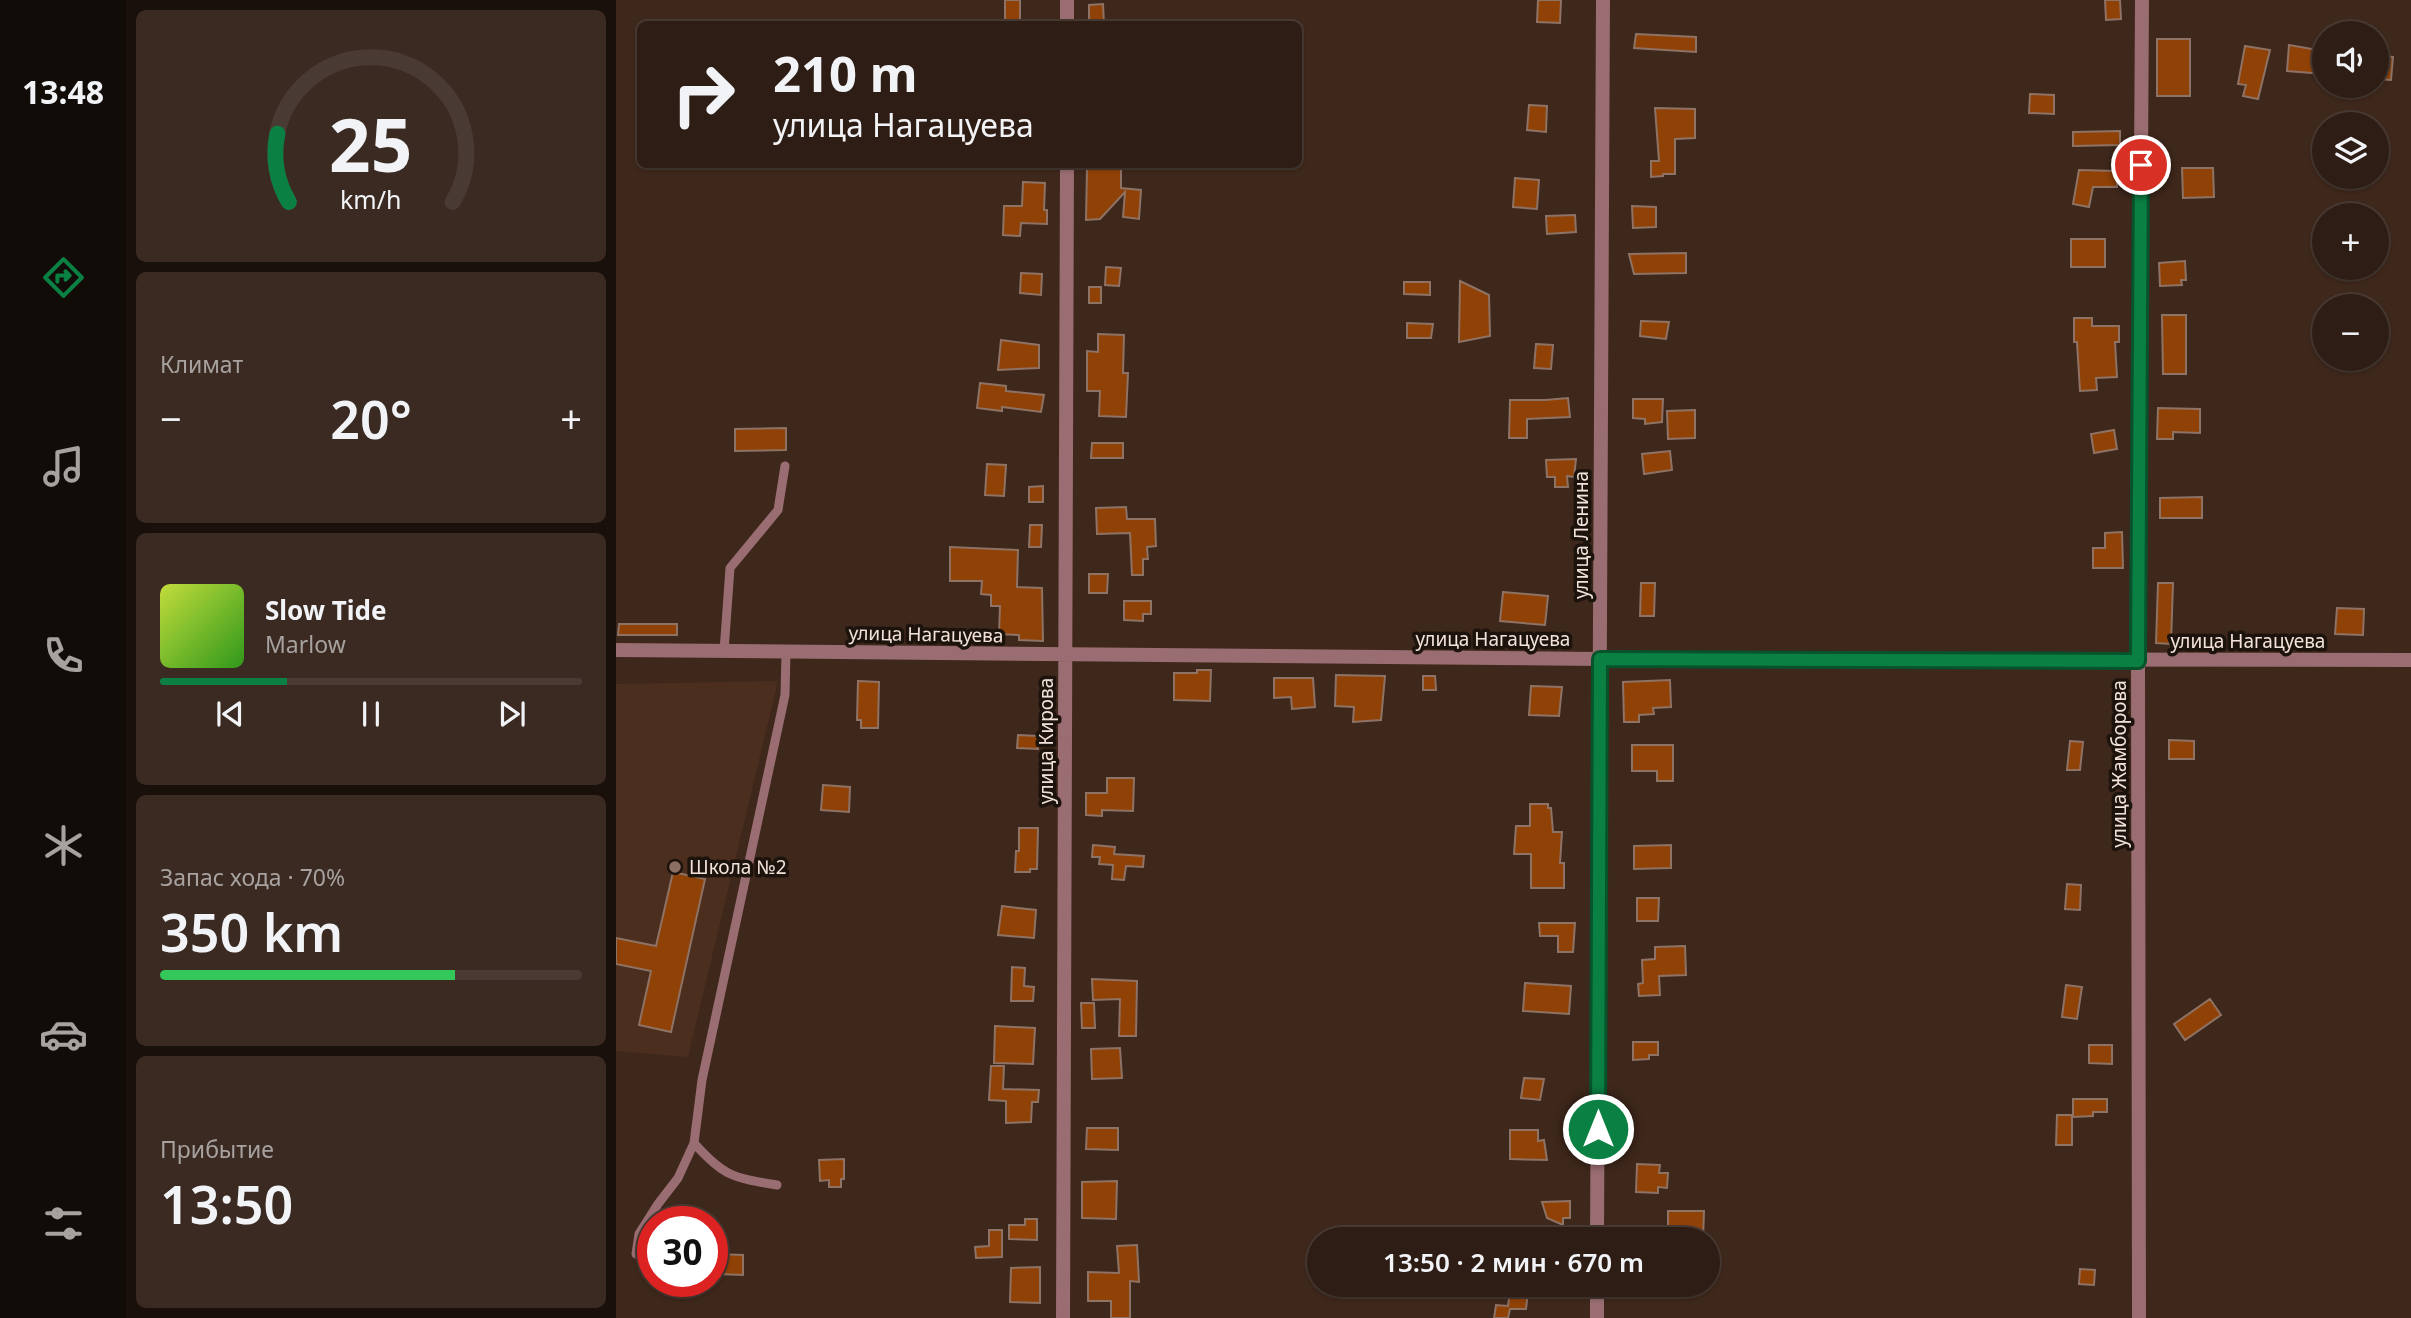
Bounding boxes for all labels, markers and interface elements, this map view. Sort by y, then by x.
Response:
map controls [2312,21,2389,371]
button: sound [2312,21,2389,98]
text: 210 m [773,40,918,106]
icon: right [658,49,749,140]
text: 13:48 [22,70,104,113]
text: 25 [329,94,413,193]
text: улица Нагацуева [773,103,1034,146]
button: layers [2312,112,2389,189]
pin [2111,135,2171,195]
icon: arrive [2122,146,2160,184]
text: km/h [340,182,402,216]
button: + [2312,203,2389,280]
icon: directions [39,253,88,302]
button: − [2312,294,2389,371]
text: Климат [160,348,243,380]
text: 20° [330,383,412,454]
text: − [160,392,182,444]
text: + [560,392,582,444]
icon: music [39,442,88,491]
street label: улица Ленина [1568,471,1594,599]
text: Slow Tide [265,592,387,628]
street label: улица Нагацуева [848,620,1004,648]
street label: улица Нагацуева [1416,626,1570,652]
text: Marlow [265,628,346,660]
street label: улица Нагацуева [2171,628,2325,654]
icon: phone [39,631,88,680]
street label: улица Кирова [1033,678,1059,804]
street label: улица Жамборова [2106,680,2132,848]
icon: previous [211,695,249,733]
icon: pause [352,695,390,733]
icon: next [493,695,531,733]
icon: climate [39,821,88,870]
place label: Школа №2 [689,854,787,880]
marker: Школа №2 [667,859,683,875]
text: Запас хода · 70% [160,861,345,893]
text: 350 km [160,896,343,967]
icon: car [39,1010,88,1059]
position arrow [1561,1092,1635,1166]
text: Прибытие [160,1133,274,1165]
text: 13:50 [160,1168,293,1239]
icon: filters [39,1199,88,1248]
speed limit sign: 30 [637,1206,728,1297]
text: 13:50 · 2 мин · 670 m [1383,1244,1644,1280]

